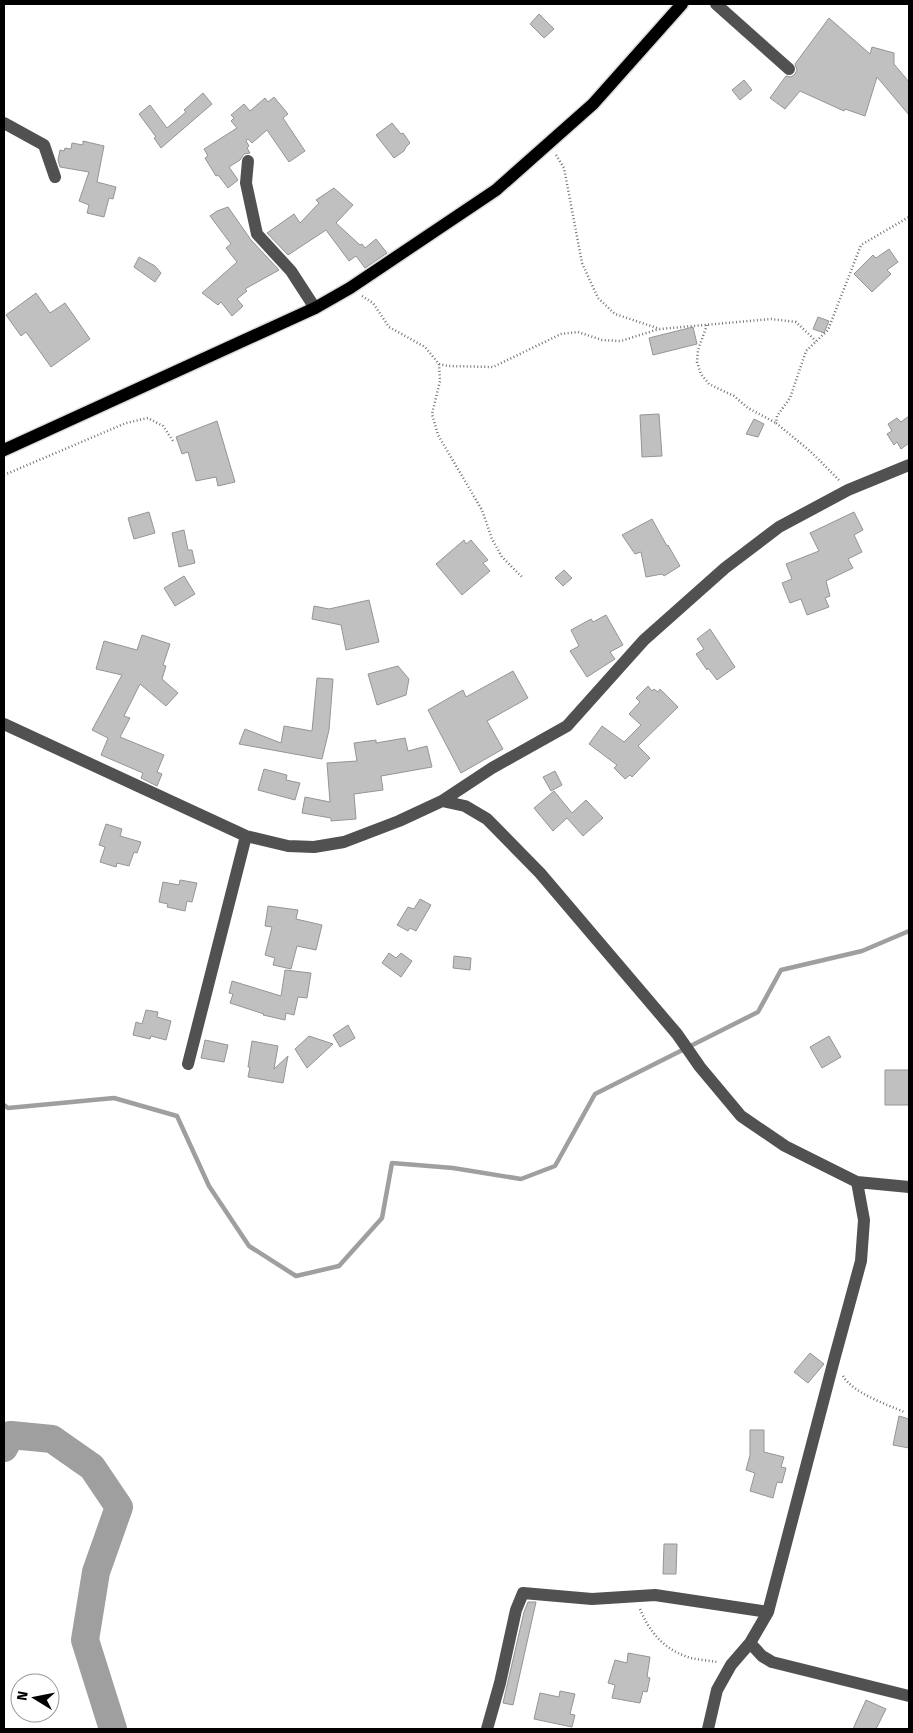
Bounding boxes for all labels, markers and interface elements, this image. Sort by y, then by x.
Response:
north arrow [10,1673,60,1723]
text: N [14,1690,32,1702]

